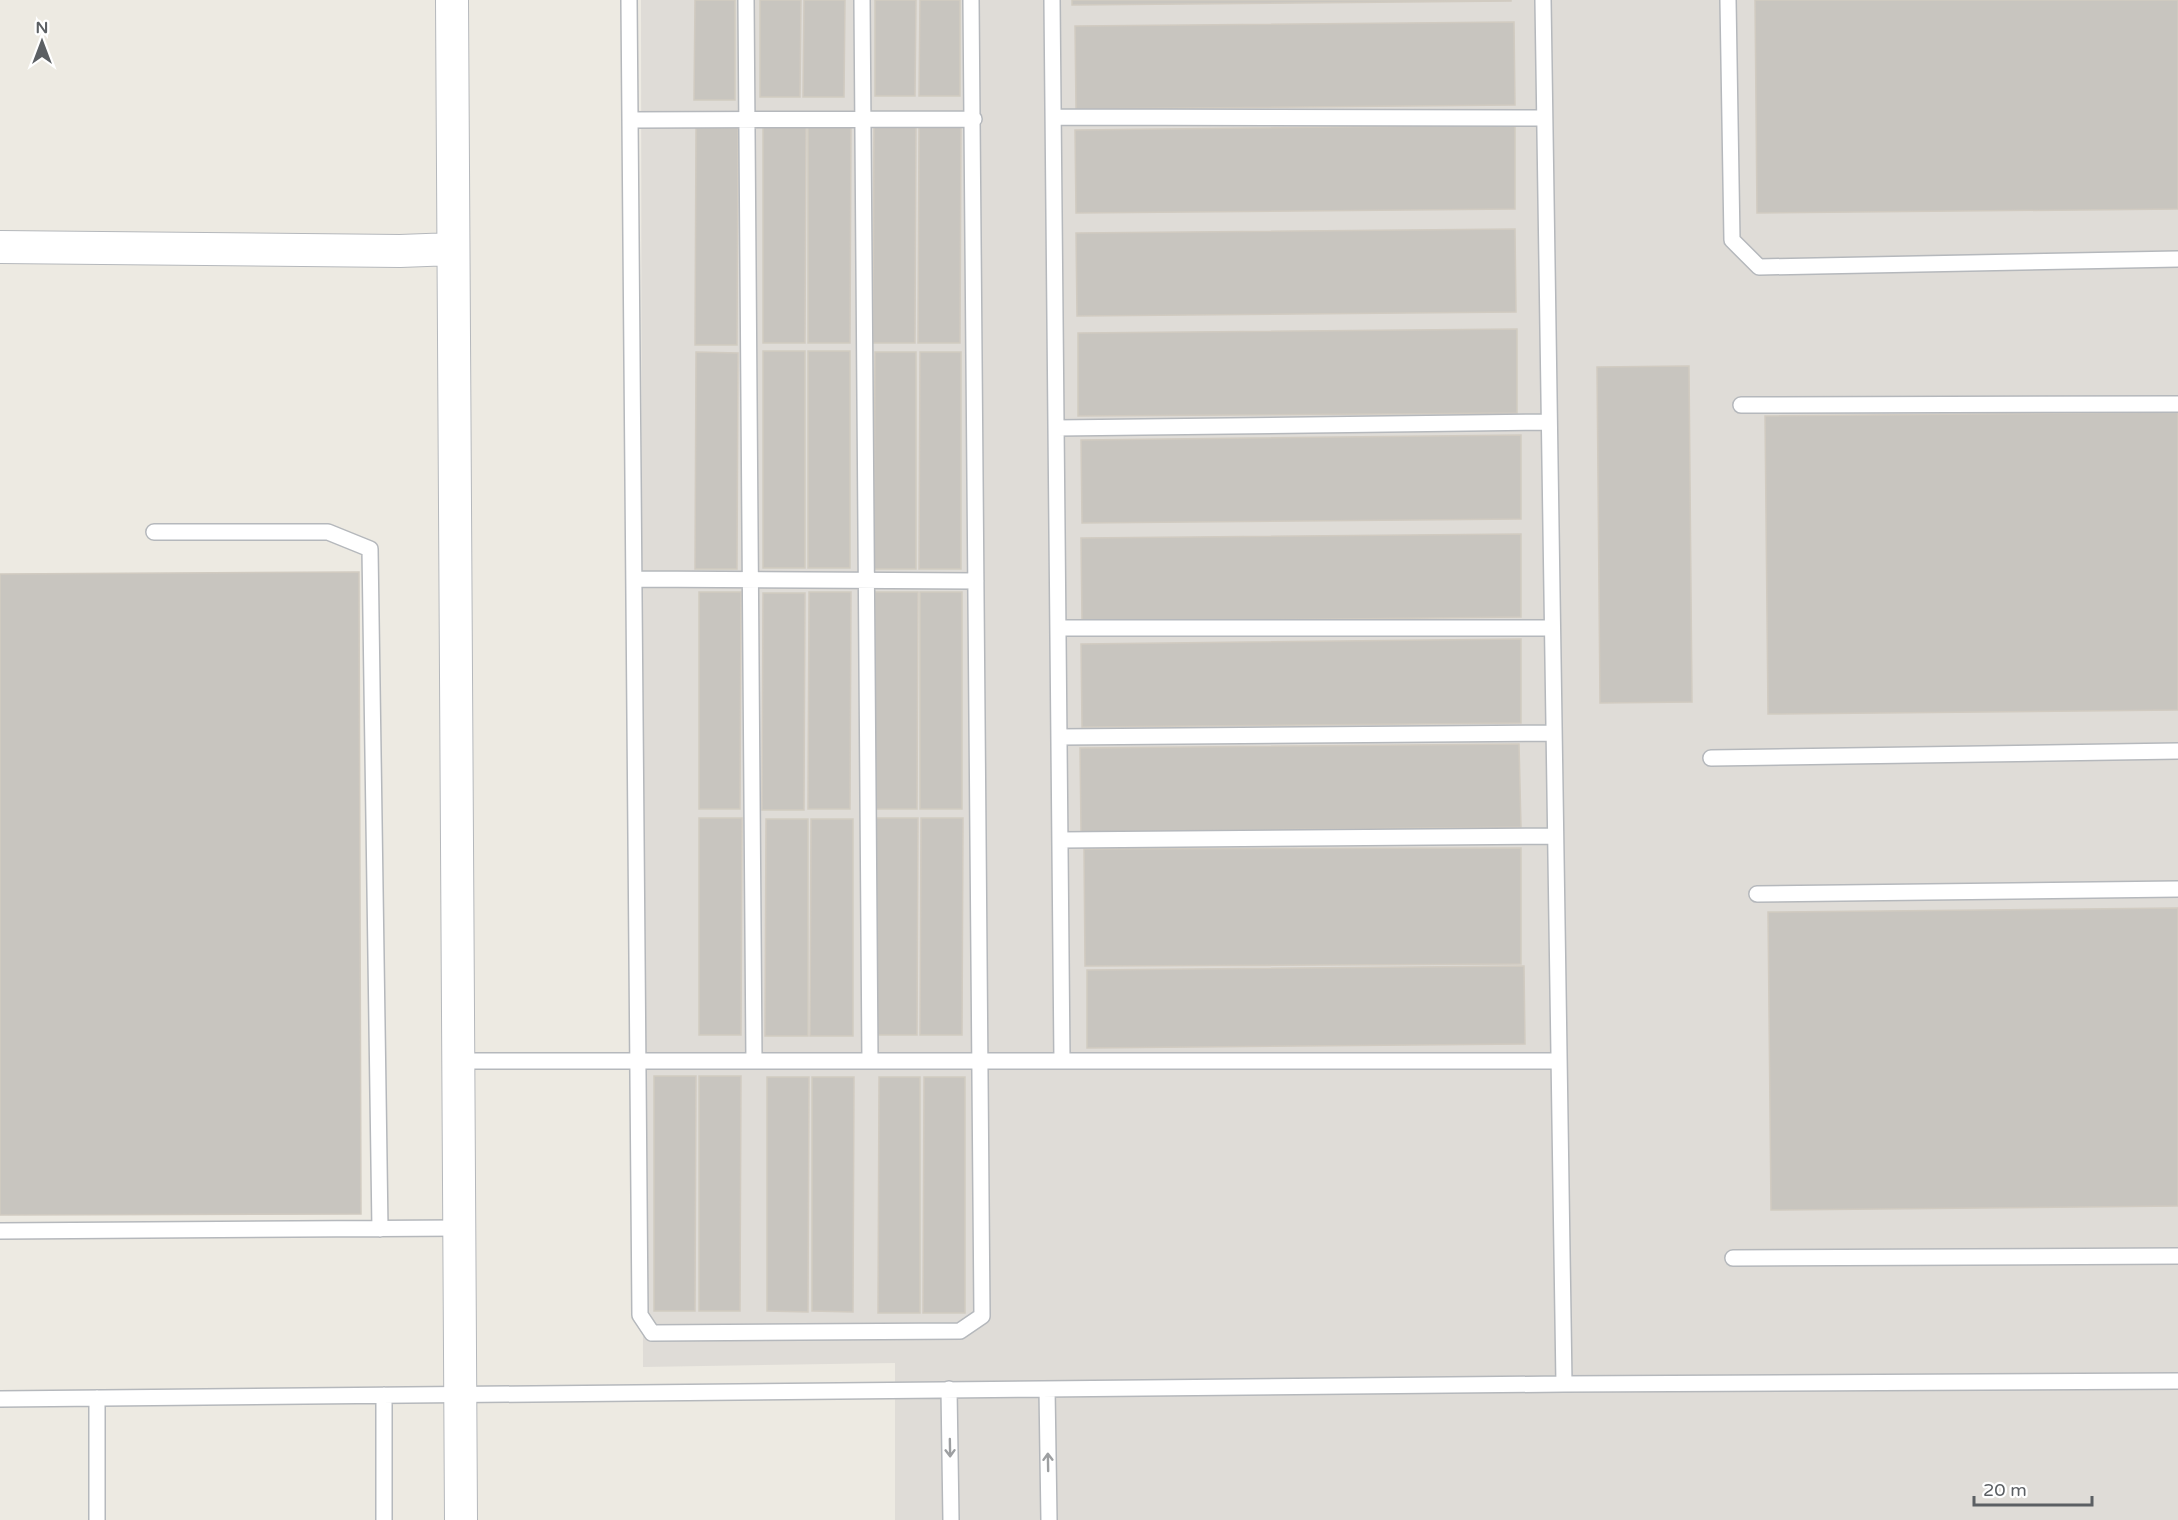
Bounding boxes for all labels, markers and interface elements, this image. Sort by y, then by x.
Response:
north arrow [12,12,72,72]
text: N [36,18,48,38]
one-way arrow [944,1437,956,1457]
one-way arrow [1042,1452,1054,1472]
scale bar [1974,1469,2092,1507]
text: 20 m [1983,1479,2027,1501]

